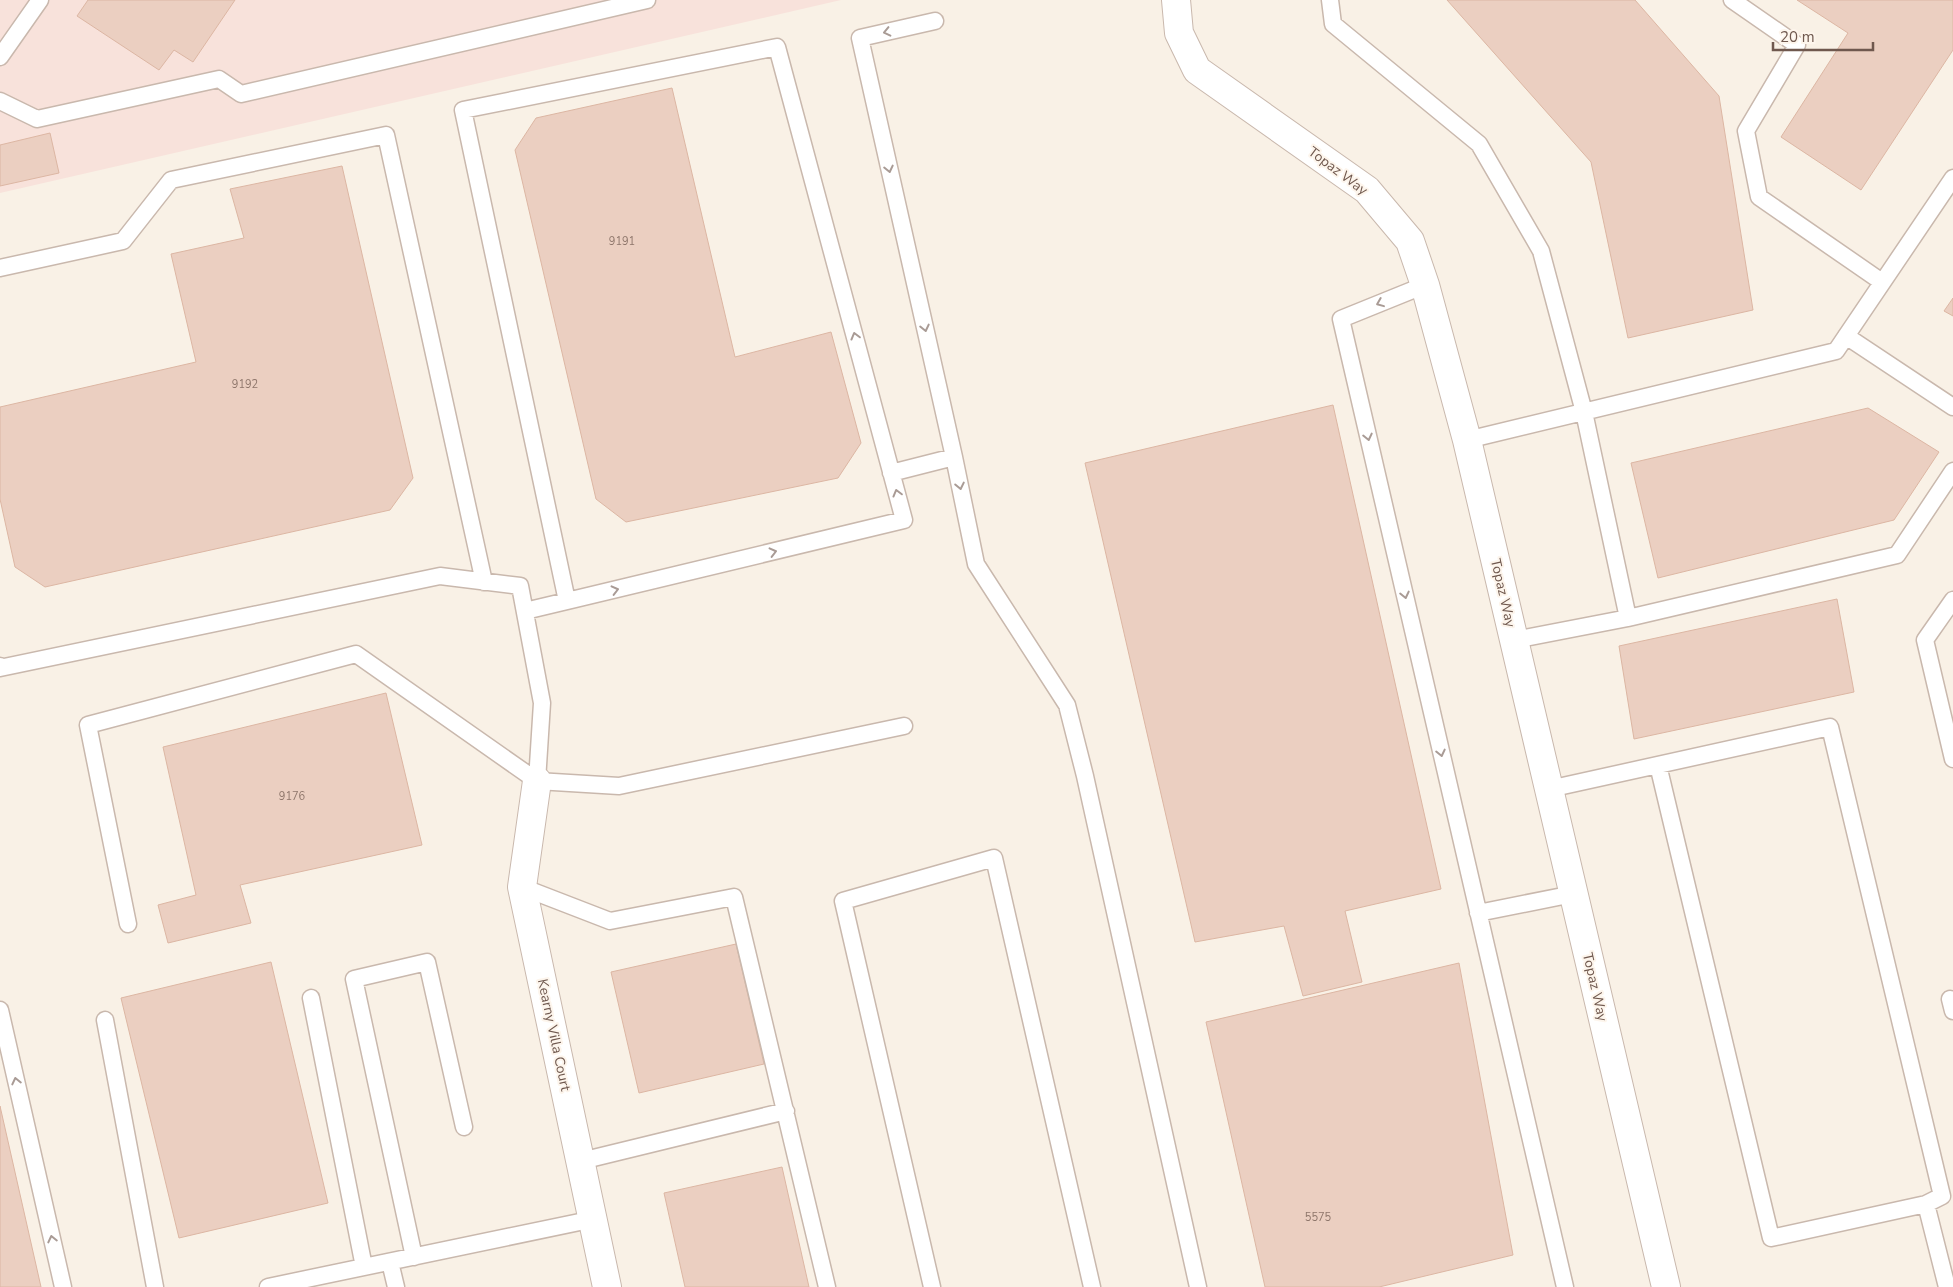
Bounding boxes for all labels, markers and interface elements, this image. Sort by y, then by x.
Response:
scale bar [1773,20,1873,52]
one-way arrow [883,26,892,37]
text: 20 m [1780,27,1815,47]
street label: Topaz Way [1304,142,1372,200]
one-way arrow [883,165,894,174]
house number: 9191 [609,234,635,249]
one-way arrow [1376,297,1385,308]
one-way arrow [919,323,930,332]
one-way arrow [850,332,861,341]
house number: 9192 [232,377,258,392]
one-way arrow [1362,432,1373,441]
one-way arrow [954,482,965,491]
one-way arrow [892,489,903,498]
one-way arrow [768,547,777,558]
street label: Topaz Way [1486,557,1520,630]
one-way arrow [610,585,619,596]
one-way arrow [1399,590,1410,599]
one-way arrow [1435,749,1446,758]
house number: 9176 [279,789,306,804]
street label: Topaz Way [1578,951,1612,1024]
street label: Kearny Villa Court [533,977,575,1093]
one-way arrow [11,1077,22,1086]
house number: 5575 [1305,1210,1332,1225]
one-way arrow [48,1235,58,1244]

